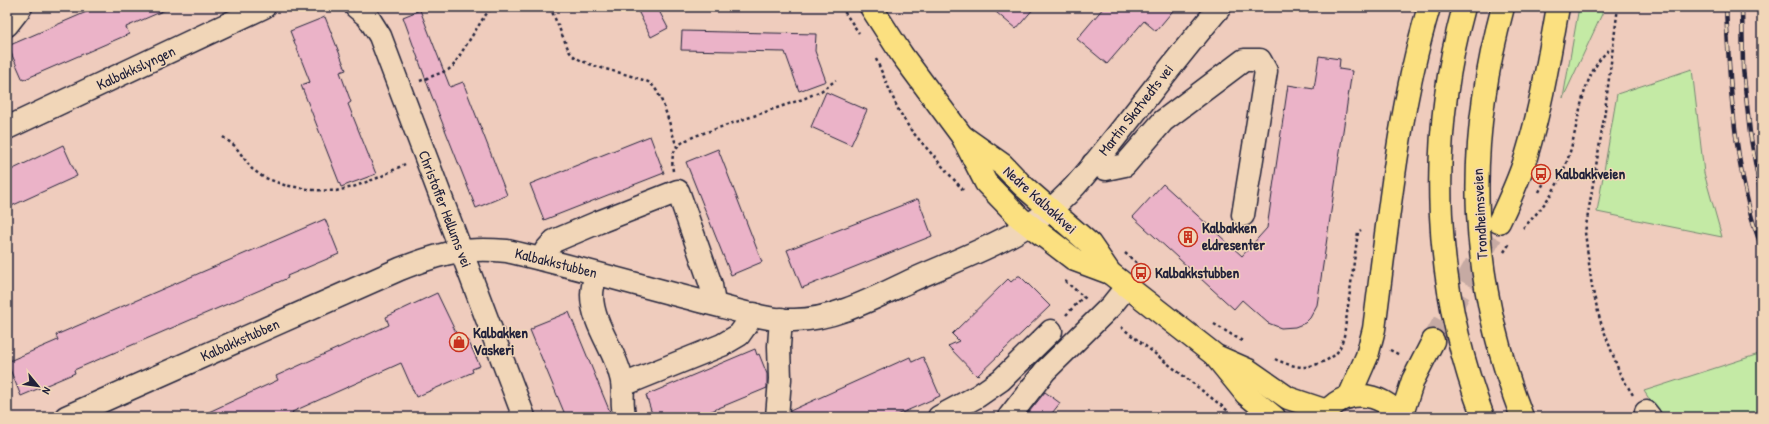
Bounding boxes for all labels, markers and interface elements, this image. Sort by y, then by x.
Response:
street label: Kalbakkslyngen [93,40,179,95]
street label: Martin Skatvedts vei [1093,59,1178,160]
street label: Christoffer Hellums vei [413,147,477,270]
street label: Nedre Kalbakkvei [999,161,1082,238]
bus stop icon: Kalbakkveien [1530,163,1552,185]
place label: Kalbakkveien [1555,163,1626,184]
street label: Trondheimsveien [1467,168,1492,260]
place label: Kalbakken eldresenter [1202,217,1265,255]
building icon: Kalbakken eldresenter [1177,226,1199,248]
street label: Kalbakkstubben [513,242,600,283]
bus stop icon: Kalbakkstubben [1130,262,1152,284]
place label: Kalbakkstubben [1155,262,1239,283]
street label: Kalbakkstubben [197,313,283,366]
place label: Kalbakken Vaskeri [473,322,528,360]
shop icon: Kalbakken Vaskeri [448,331,470,353]
north arrow [18,366,58,406]
text: N [39,385,54,397]

